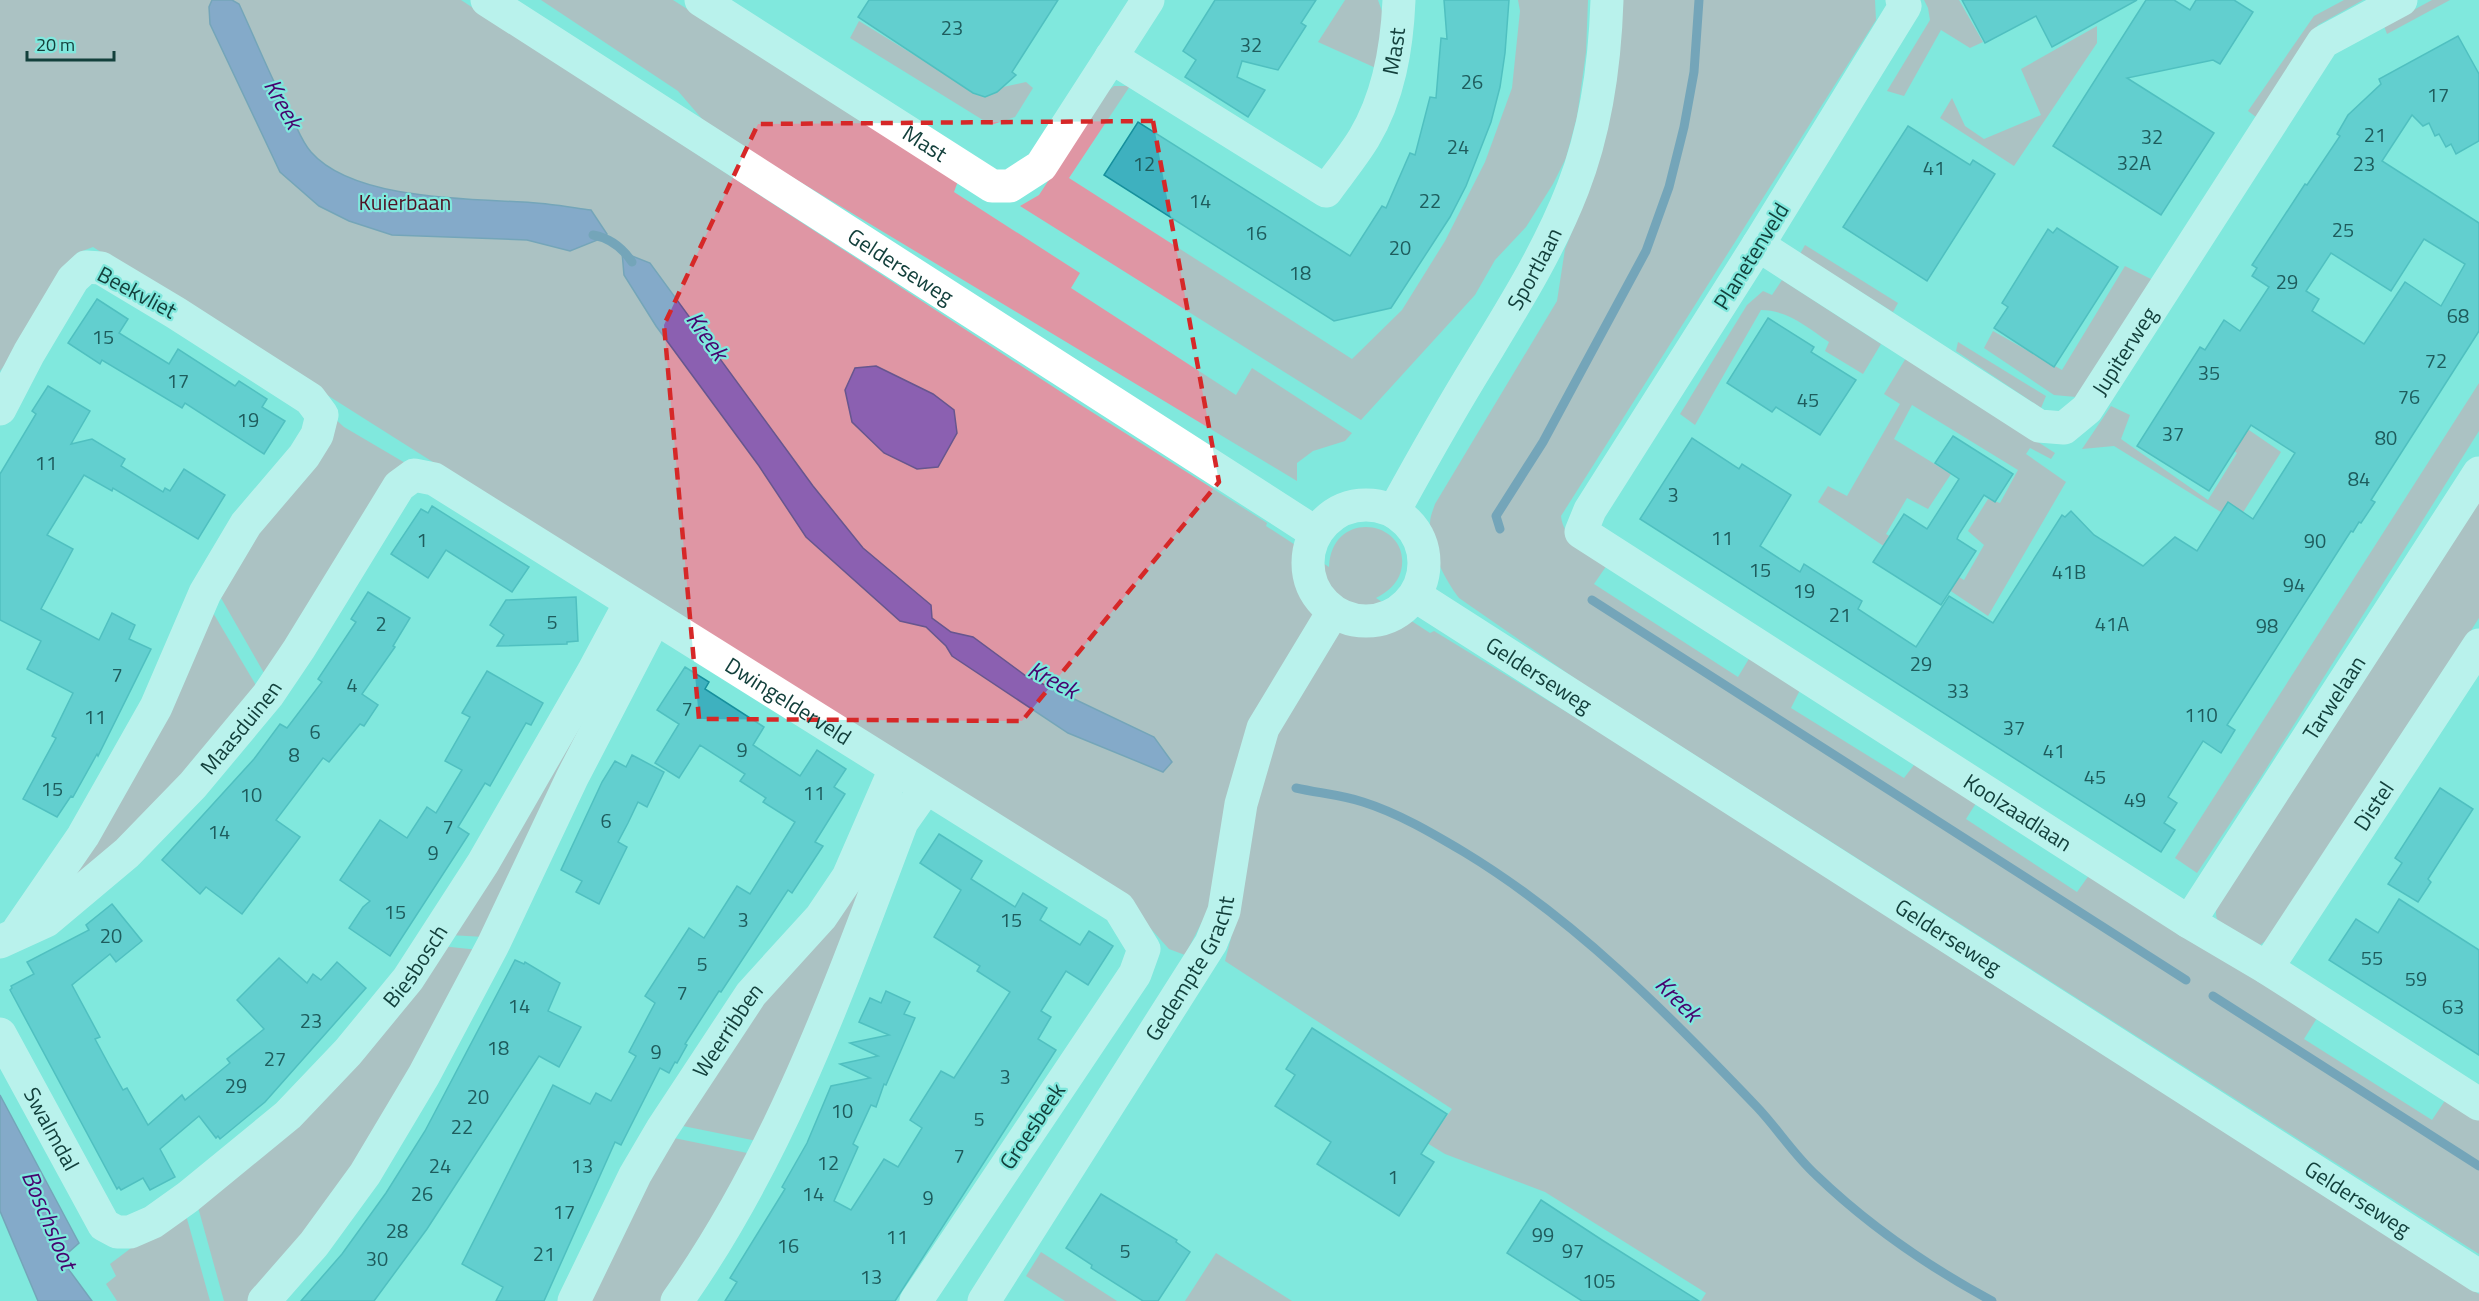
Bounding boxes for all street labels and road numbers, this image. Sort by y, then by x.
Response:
street label: Mast [1373,26,1414,78]
street label: Mast [896,116,955,171]
street label: Planetenveld [1705,196,1797,316]
street label: Gelderseweg [841,219,961,313]
street label: Sportlaan [1498,222,1571,316]
street label: Beekvliet [91,257,183,327]
street label: Jupiterweg [2083,300,2166,402]
street label: Gelderseweg [1479,628,1599,721]
street label: Dwingelderveld [718,648,858,753]
street label: Tarwelaan [2294,649,2374,747]
street label: Maasduinen [191,673,290,782]
street label: Koolzaadlaan [1957,765,2079,860]
street label: Distel [2345,774,2402,837]
street label: Gelderseweg [1888,890,2008,983]
street label: Gedempte Gracht [1136,893,1243,1048]
street label: Biesbosch [374,918,456,1015]
street label: Weerribben [684,975,771,1084]
street label: Groesbeek [990,1075,1074,1176]
street label: Swalmdal [15,1081,88,1177]
street label: Gelderseweg [2298,1152,2418,1245]

